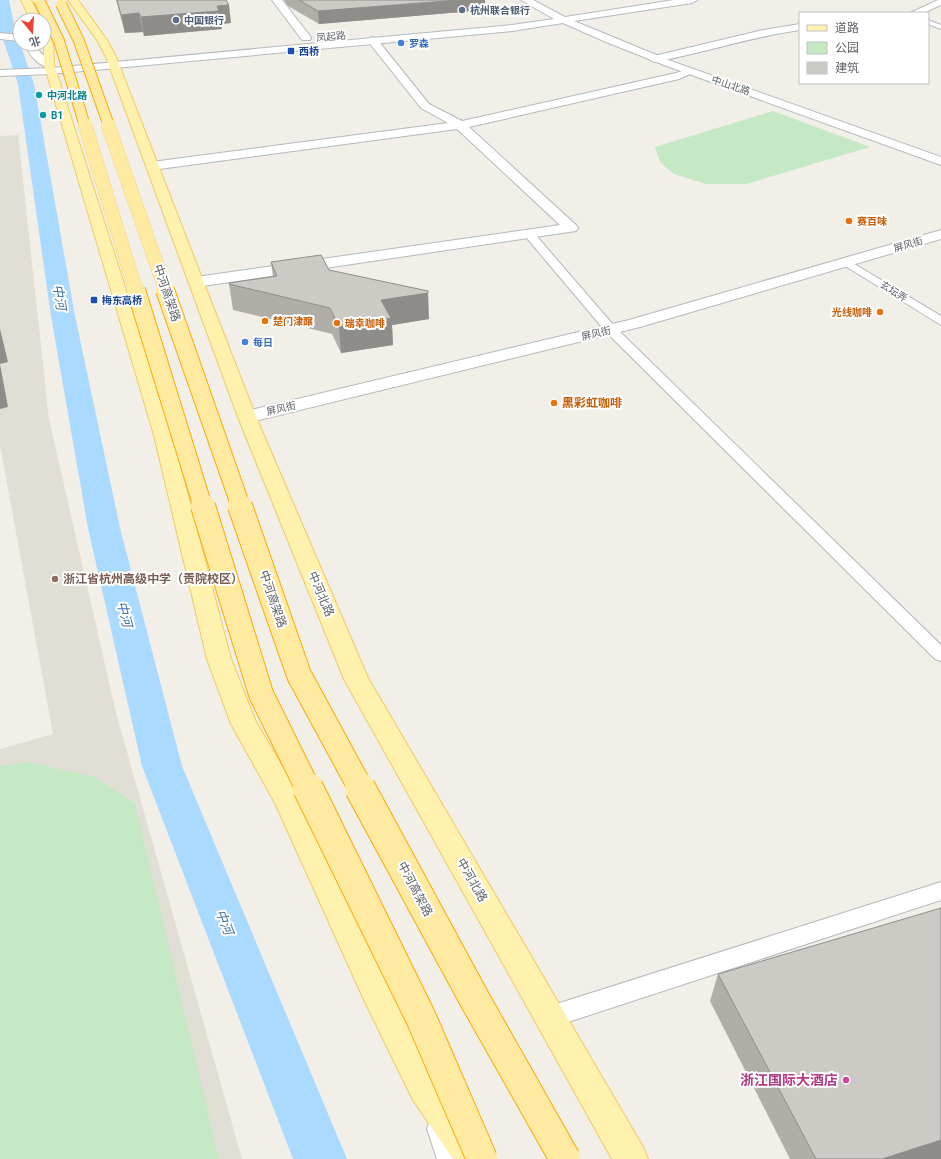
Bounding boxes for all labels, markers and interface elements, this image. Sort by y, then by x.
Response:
place label: 杭州联合银行 [470,4,530,16]
marker: 杭州联合银行 [457,5,467,15]
north arrow [12,12,52,52]
legend [799,12,929,84]
marker: 中国银行 [171,15,181,25]
place label: 中国银行 [184,15,224,26]
text: 道路 [835,21,859,35]
street label: 凤起路 [316,30,346,43]
text: 北 [28,33,42,49]
marker: 罗森 [396,38,406,48]
place label: 罗森 [409,38,429,49]
text: 公园 [835,41,859,55]
marker: 西桥 [286,46,296,56]
place label: 西桥 [299,46,319,57]
text: 建筑 [835,61,859,75]
street label: 中山北路 [710,74,752,97]
marker: 中河北路 [34,90,44,100]
place label: 中河北路 [47,90,88,101]
marker: B1 [38,110,48,120]
place label: B1 [51,110,63,121]
marker: 赛百味 [844,216,854,226]
place label: 赛百味 [857,216,887,227]
street label: 屏风街 [892,235,924,254]
street label: 中河高架路 [151,262,183,324]
street label: 玄坛弄 [878,279,909,304]
water label: 中河 [50,283,69,314]
marker: 梅东高桥 [89,295,99,305]
place label: 梅东高桥 [101,295,142,306]
place label: 光线咖啡 [832,307,872,318]
marker: 光线咖啡 [875,307,885,317]
marker: 楚门津醸 [260,316,270,326]
place label: 楚门津醸 [273,316,313,327]
marker: 瑞幸咖啡 [332,318,342,328]
place label: 瑞幸咖啡 [345,318,385,329]
street label: 屏风街 [580,325,612,342]
marker: 每日 [240,337,250,347]
place label: 每日 [253,337,273,348]
place label: 黑彩虹咖啡 [562,396,622,410]
marker: 黑彩虹咖啡 [549,398,559,408]
street label: 屏风街 [265,400,297,417]
street label: 中河高架路 [257,568,289,630]
street label: 中河北路 [305,569,337,619]
place label: 浙江省杭州高级中学（贡院校区） [63,572,243,586]
marker: 浙江省杭州高级中学（贡院校区） [50,574,60,584]
water label: 中河 [114,600,136,631]
street label: 中河北路 [454,856,490,904]
street label: 中河高架路 [395,859,435,919]
water label: 中河 [213,907,237,940]
place label: 浙江国际大酒店 [740,1072,838,1088]
marker: 浙江国际大酒店 [841,1075,851,1085]

